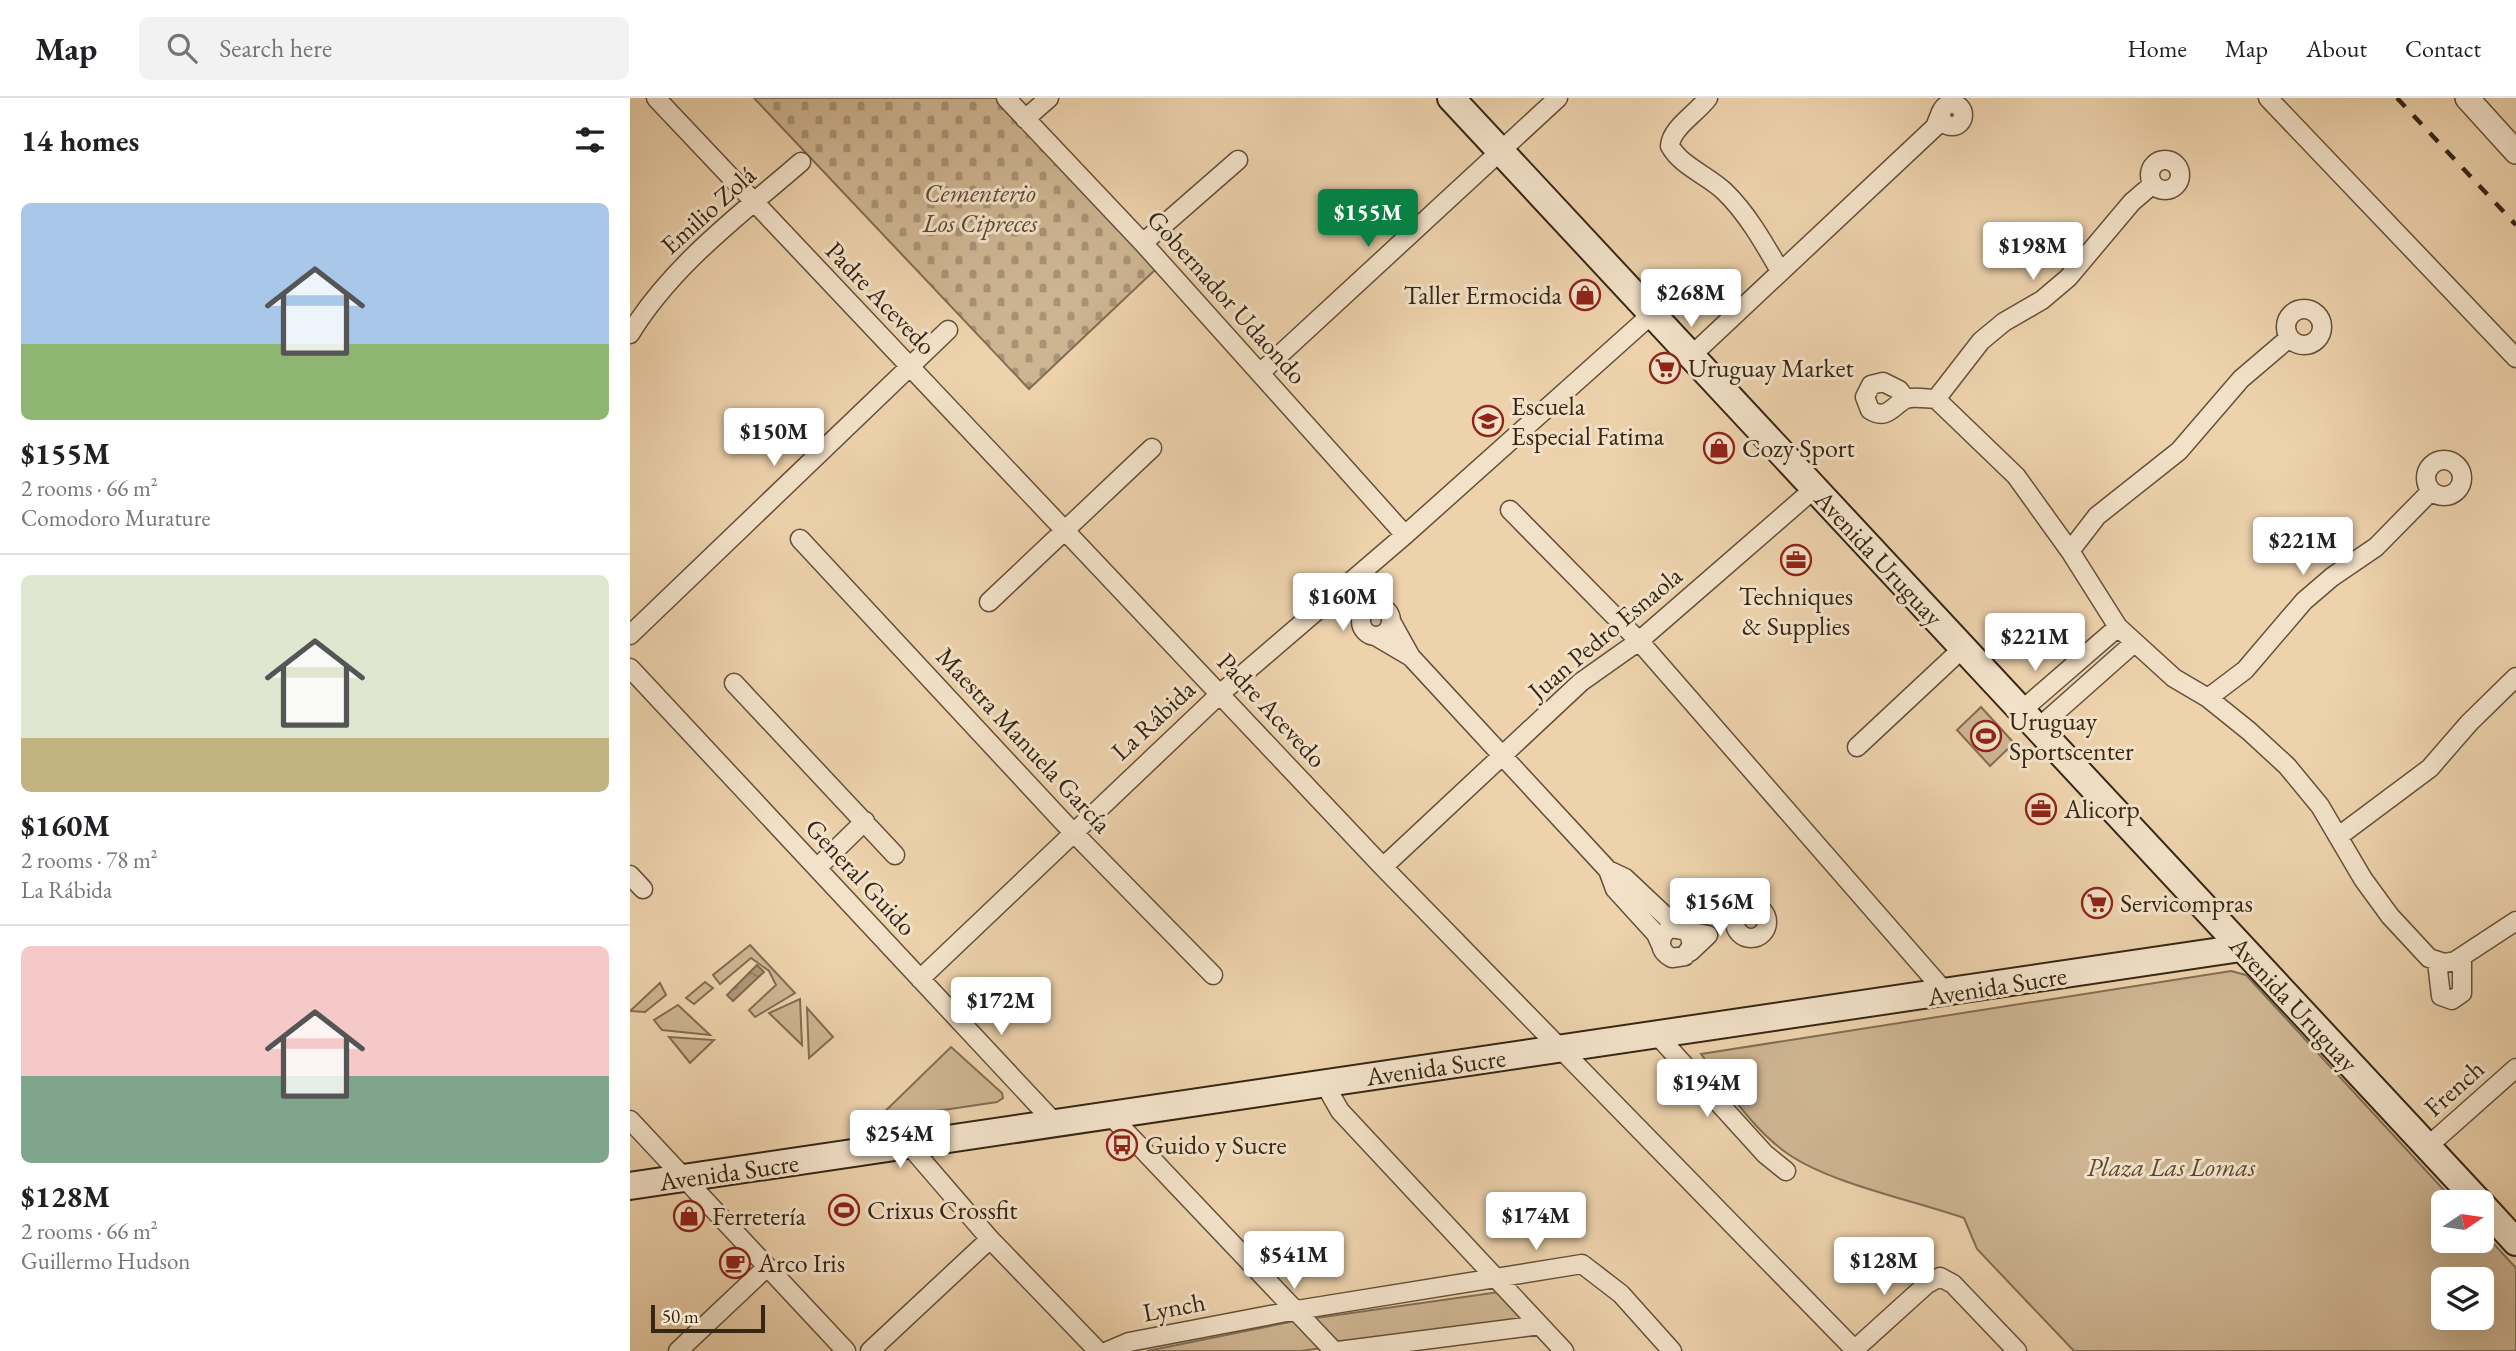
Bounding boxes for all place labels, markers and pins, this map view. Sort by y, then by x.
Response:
pin: $155M [1319,190,1417,249]
pin: $198M [1984,222,2082,282]
pin: $268M [1642,270,1740,329]
place label: Taller Ermocida [1404,278,1563,312]
shop icon: Taller Ermocida [1568,278,1602,312]
supermarket icon: Uruguay Market [1648,351,1682,385]
place label: Uruguay Market [1688,351,1854,385]
place label: Escuela Especial Fatima [1511,389,1665,453]
school or university icon: Escuela Especial Fatima [1471,404,1505,438]
pin: $150M [725,408,823,468]
shop icon: Cozy Sport [1702,431,1736,465]
place label: Cozy Sport [1742,431,1855,465]
pin: $221M [2254,518,2352,577]
office icon: Techniques & Supplies [1779,543,1813,577]
pin: $160M [1294,574,1392,633]
place label: Techniques & Supplies [1739,579,1853,643]
pin: $221M [1986,614,2084,673]
place label: Uruguay Sportscenter [2009,704,2134,768]
sports icon: Uruguay Sportscenter [1969,719,2003,753]
office icon: Alicorp [2024,792,2058,826]
place label: Alicorp [2063,792,2140,826]
pin: $156M [1671,878,1769,938]
supermarket icon: Servicompras [2080,886,2114,920]
place label: Servicompras [2120,886,2253,920]
pin: $172M [952,978,1050,1037]
pin: $194M [1658,1060,1756,1119]
pin: $254M [851,1110,949,1170]
bus stop icon: Guido y Sucre [1105,1128,1139,1162]
place label: Guido y Sucre [1145,1128,1287,1162]
pin: $174M [1487,1192,1585,1252]
sports icon: Crixus Crossfit [827,1193,861,1227]
place label: Crixus Crossfit [867,1193,1017,1227]
shop icon: Ferretería [672,1199,706,1233]
place label: Ferretería [712,1199,807,1233]
pin: $541M [1245,1232,1343,1291]
pin: $128M [1835,1238,1933,1297]
cafe icon: Arco Iris [718,1246,752,1280]
place label: Arco Iris [757,1246,845,1280]

